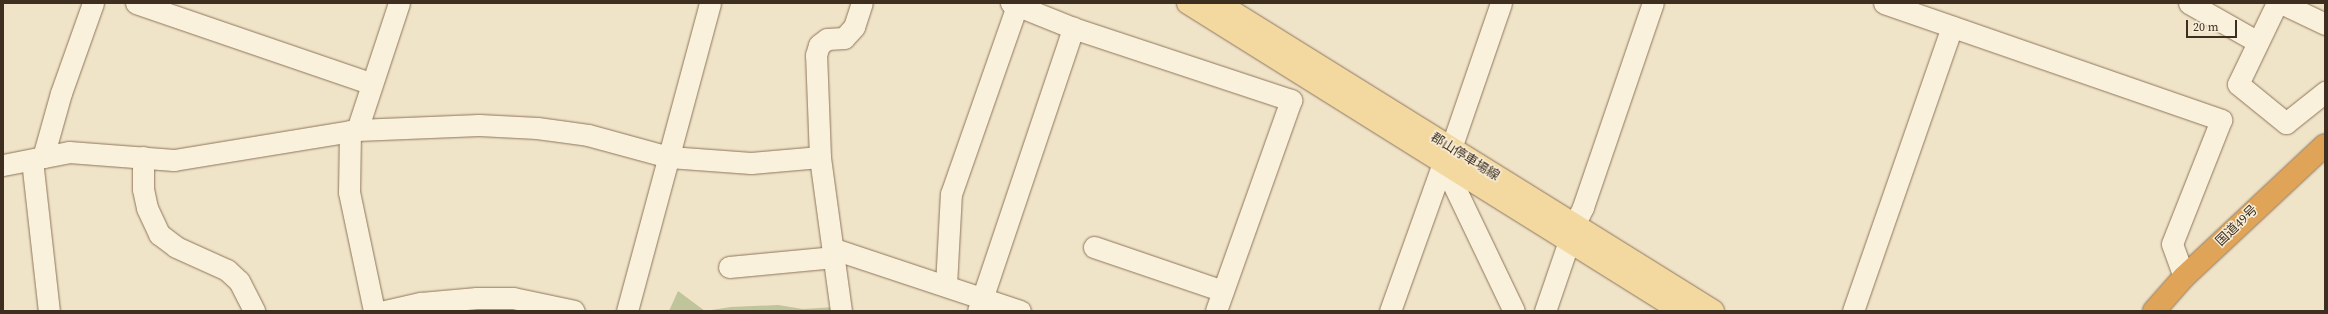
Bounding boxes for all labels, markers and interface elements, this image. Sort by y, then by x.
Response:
scale bar [2188,12,2239,38]
text: 20 m [2193,19,2219,35]
street label: 郡山停車場線 [1428,130,1502,184]
street label: 国道49号 [2213,202,2261,250]

